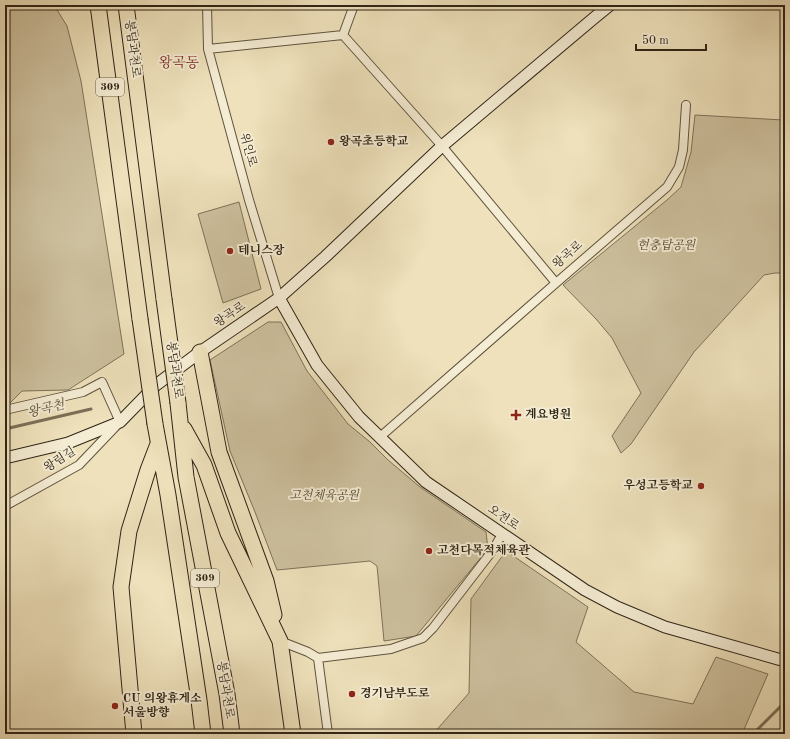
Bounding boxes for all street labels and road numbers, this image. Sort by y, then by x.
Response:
street label: 봉담과천로 [123,19,144,79]
road number: 309 [96,78,124,96]
street label: 위인로 [238,131,259,169]
street label: 왕곡로 [550,238,585,271]
street label: 왕곡로 [212,299,248,330]
street label: 봉담과천로 [164,340,186,400]
street label: 왕림길 [42,445,78,475]
street label: 오전로 [485,502,522,533]
road number: 309 [191,569,219,587]
street label: 봉담과천로 [215,660,237,720]

